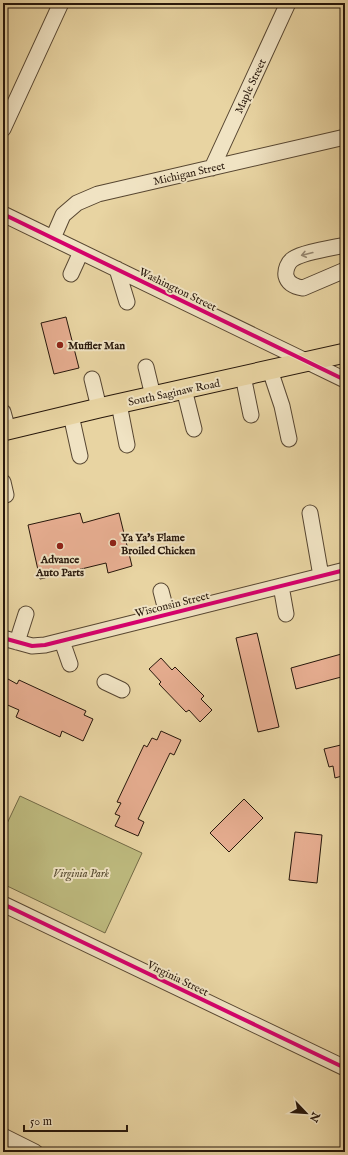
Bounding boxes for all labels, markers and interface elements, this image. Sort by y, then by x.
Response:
street label: Maple Street [232,57,270,116]
street label: Michigan Street [152,159,227,189]
one-way arrow [301,251,314,258]
street label: Washington Street [137,265,219,315]
place label: Muffler Man [68,339,125,353]
marker: Muffler Man [55,340,65,350]
street label: South Saginaw Road [127,376,222,410]
place label: Ya Ya's Flame Broiled Chicken [121,531,196,558]
marker: Ya Ya's Flame Broiled Chicken [108,538,118,548]
marker: Advance Auto Parts [55,541,65,551]
place label: Advance Auto Parts [35,553,84,580]
street label: Wisconsin Street [134,589,211,621]
park label: Virginia Park [53,867,109,882]
street label: Virginia Street [144,958,211,1000]
north arrow [286,1093,326,1133]
scale bar [24,1107,127,1133]
text: N [306,1109,323,1125]
text: 50 m [30,1114,52,1129]

